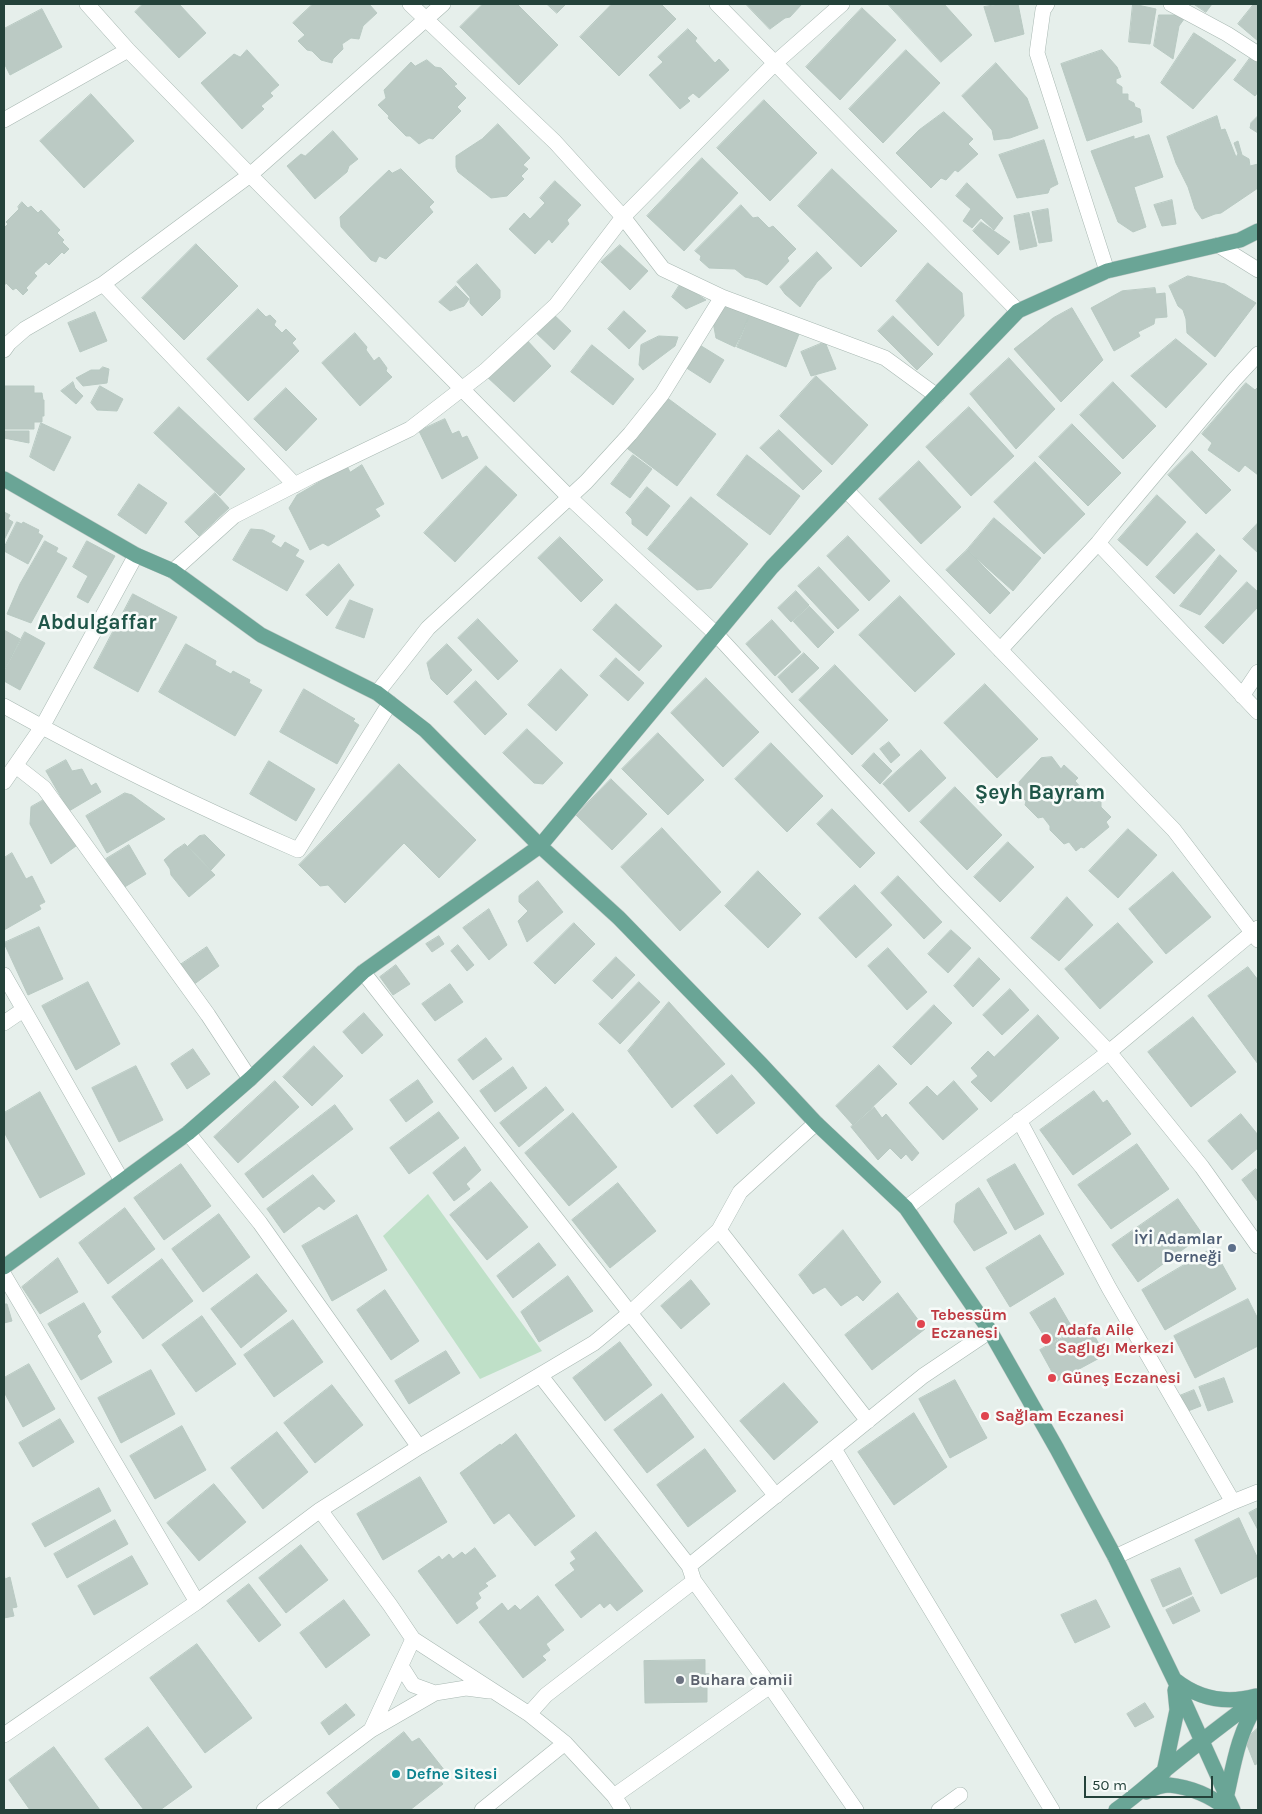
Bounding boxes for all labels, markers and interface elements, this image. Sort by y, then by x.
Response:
district label: Abdulgaffar [38,610,156,636]
district label: Şeyh Bayram [975,780,1105,806]
place label: İYİ Adamlar Derneği [1134,1229,1222,1267]
marker: İYİ Adamlar Derneği [1226,1242,1238,1254]
place label: Tebessüm Eczanesi [931,1305,1007,1343]
marker: Tebessüm Eczanesi [915,1318,927,1330]
place label: Adafa Aile Saglıgı Merkezi [1057,1320,1174,1358]
marker: Adafa Aile Saglıgı Merkezi [1039,1332,1053,1346]
place label: Güneş Eczanesi [1062,1368,1181,1388]
marker: Güneş Eczanesi [1046,1372,1058,1384]
place label: Sağlam Eczanesi [995,1406,1125,1426]
marker: Sağlam Eczanesi [979,1410,991,1422]
place label: Buhara camii [690,1670,793,1690]
marker: Buhara camii [674,1674,686,1686]
place label: Defne Sitesi [406,1764,498,1784]
scale bar [1087,1766,1216,1798]
marker: Defne Sitesi [390,1768,402,1780]
text: 50 m [1092,1776,1127,1794]

